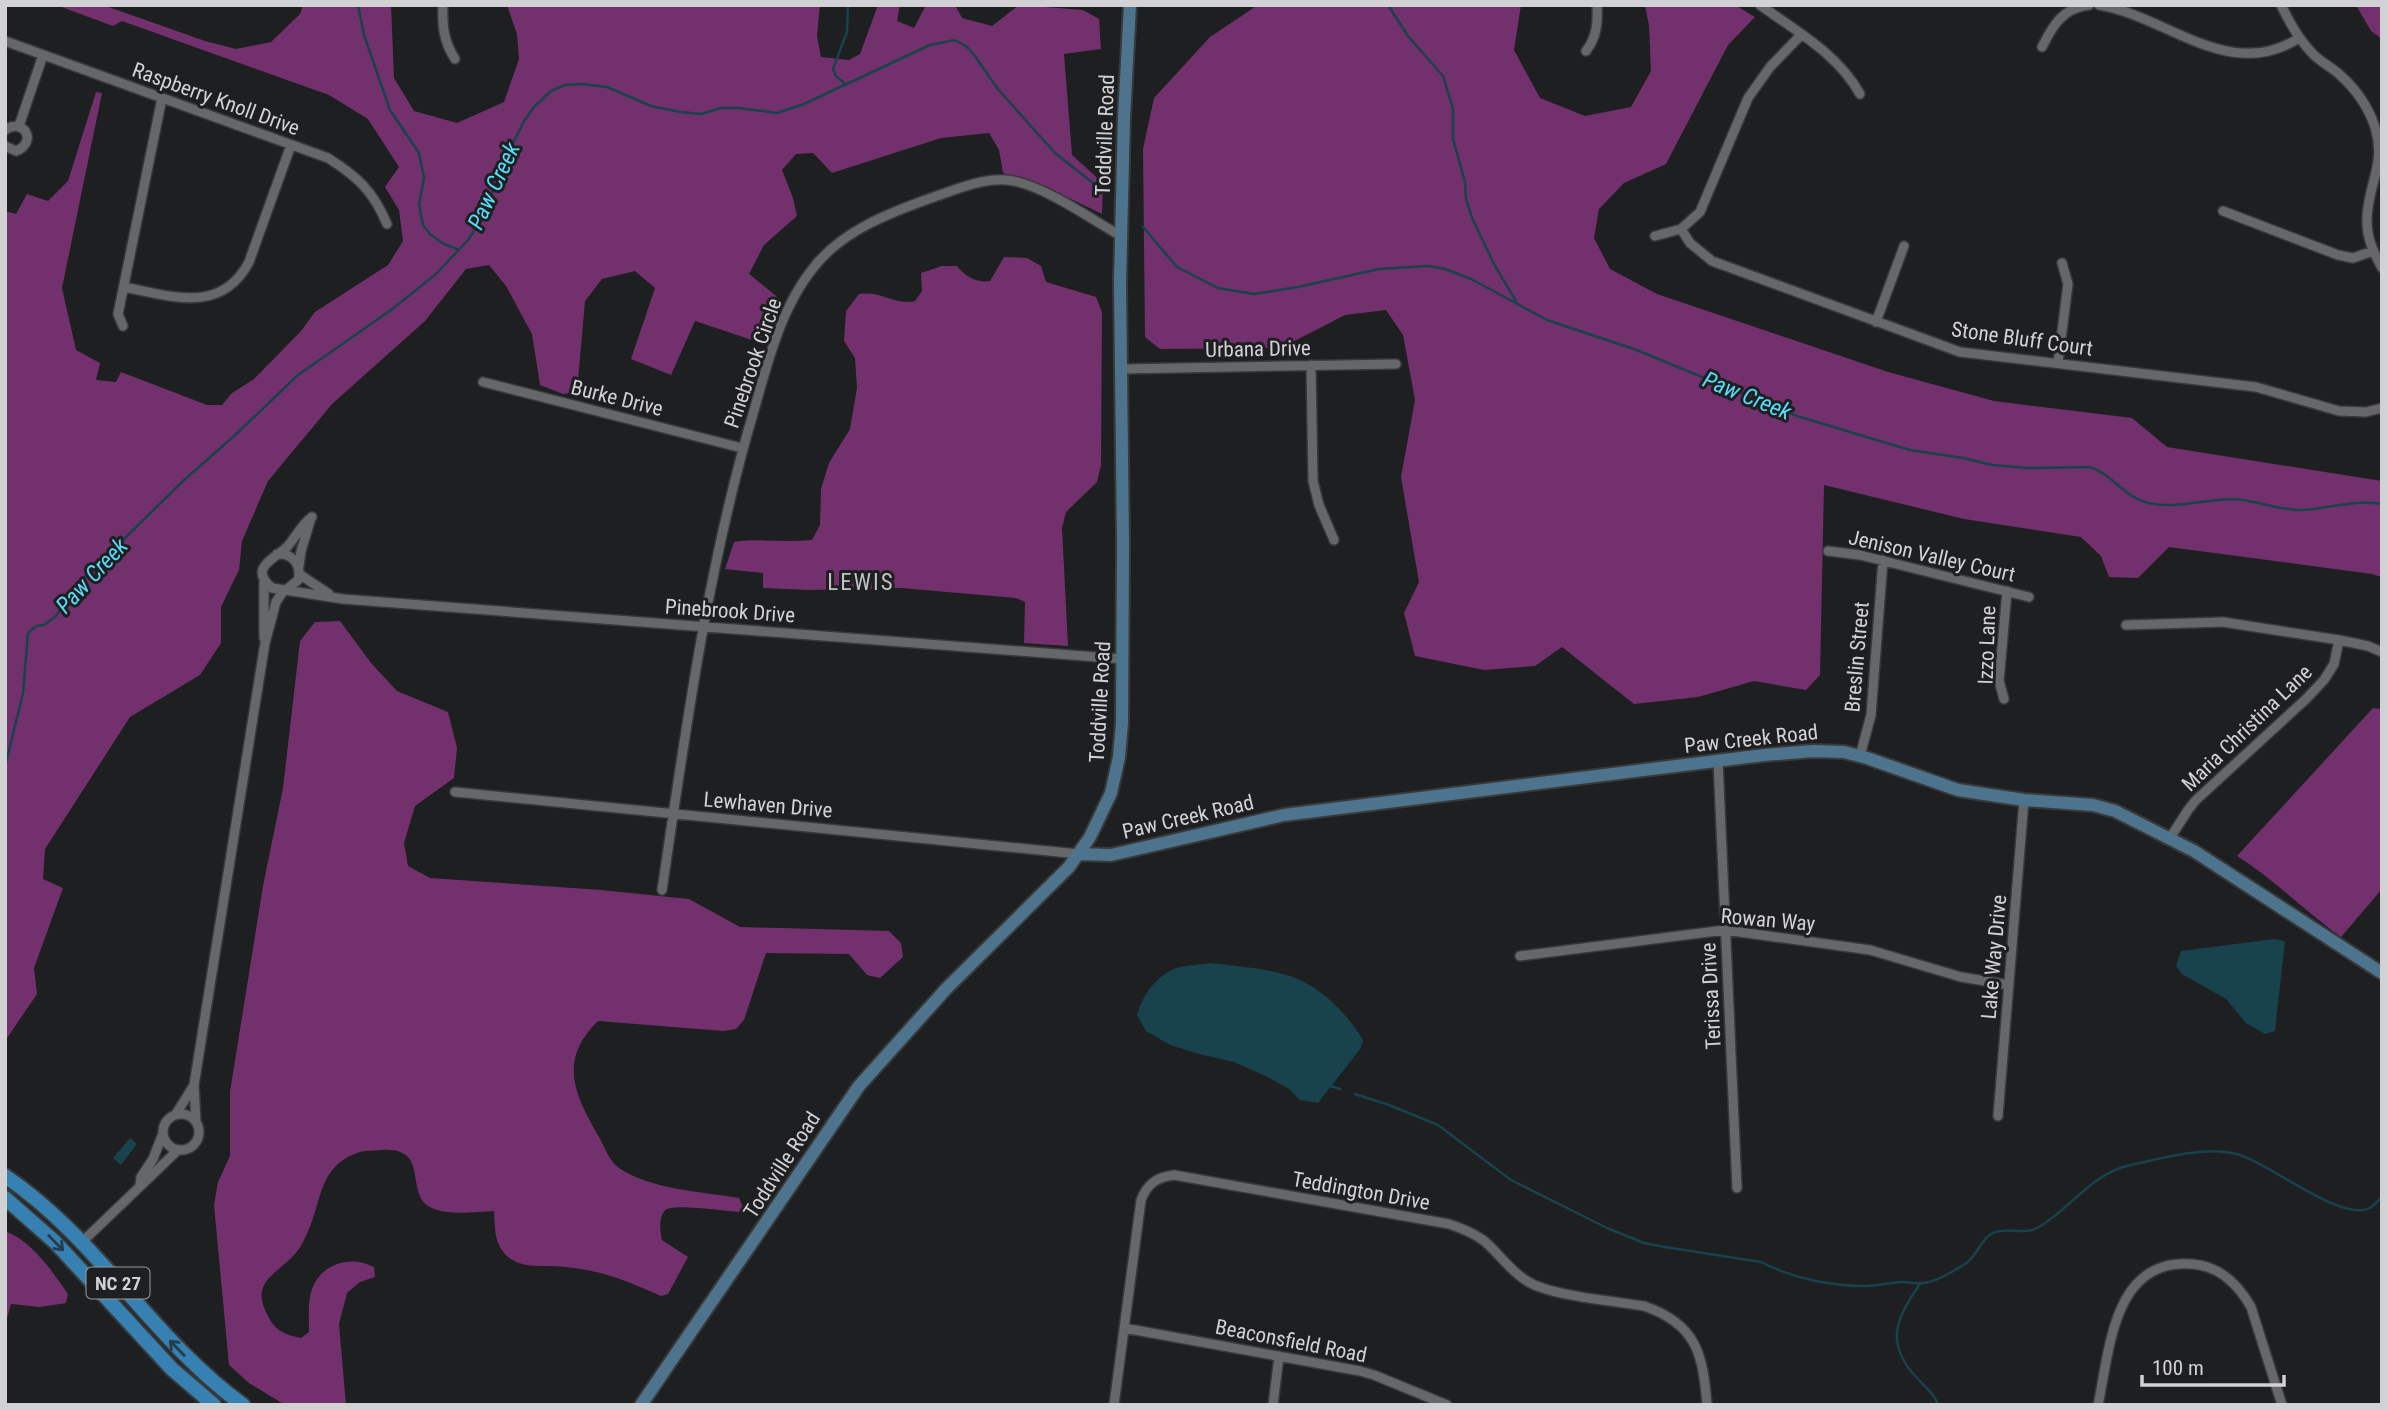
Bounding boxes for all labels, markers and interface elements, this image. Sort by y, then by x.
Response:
street label: Raspberry Knoll Drive [129,58,303,140]
street label: Toddville Road [1091,74,1119,196]
water label: Paw Creek [462,137,526,234]
street label: Pinebrook Circle [720,295,786,431]
street label: Stone Bluff Court [1950,317,2094,361]
street label: Urbana Drive [1205,336,1311,362]
water label: Paw Creek [1699,366,1796,426]
street label: Burke Drive [569,375,666,421]
street label: Jenison Valley Court [1846,525,2018,587]
water label: Paw Creek [50,532,134,619]
district label: LEWIS [827,569,895,596]
street label: Pinebrook Drive [664,594,796,628]
street label: Breslin Street [1840,601,1874,713]
street label: Izzo Lane [1974,605,2000,685]
street label: Toddville Road [1085,641,1115,763]
street label: Maria Christina Lane [2177,660,2317,796]
street label: Paw Creek Road [1683,720,1819,758]
street label: Lewhaven Drive [703,787,834,823]
street label: Paw Creek Road [1120,790,1256,844]
street label: Lake Way Drive [1977,894,2011,1020]
street label: Rowan Way [1720,904,1816,936]
street label: Terissa Drive [1696,942,1726,1050]
street label: Toddville Road [739,1107,825,1223]
street label: Teddington Drive [1290,1167,1432,1215]
one-way arrow [48,1235,65,1252]
road number: NC 27 [86,1268,150,1298]
street label: Beaconsfield Road [1213,1315,1369,1367]
one-way arrow [168,1340,185,1357]
scale bar [2142,1344,2284,1388]
text: 100 m [2152,1356,2204,1380]

